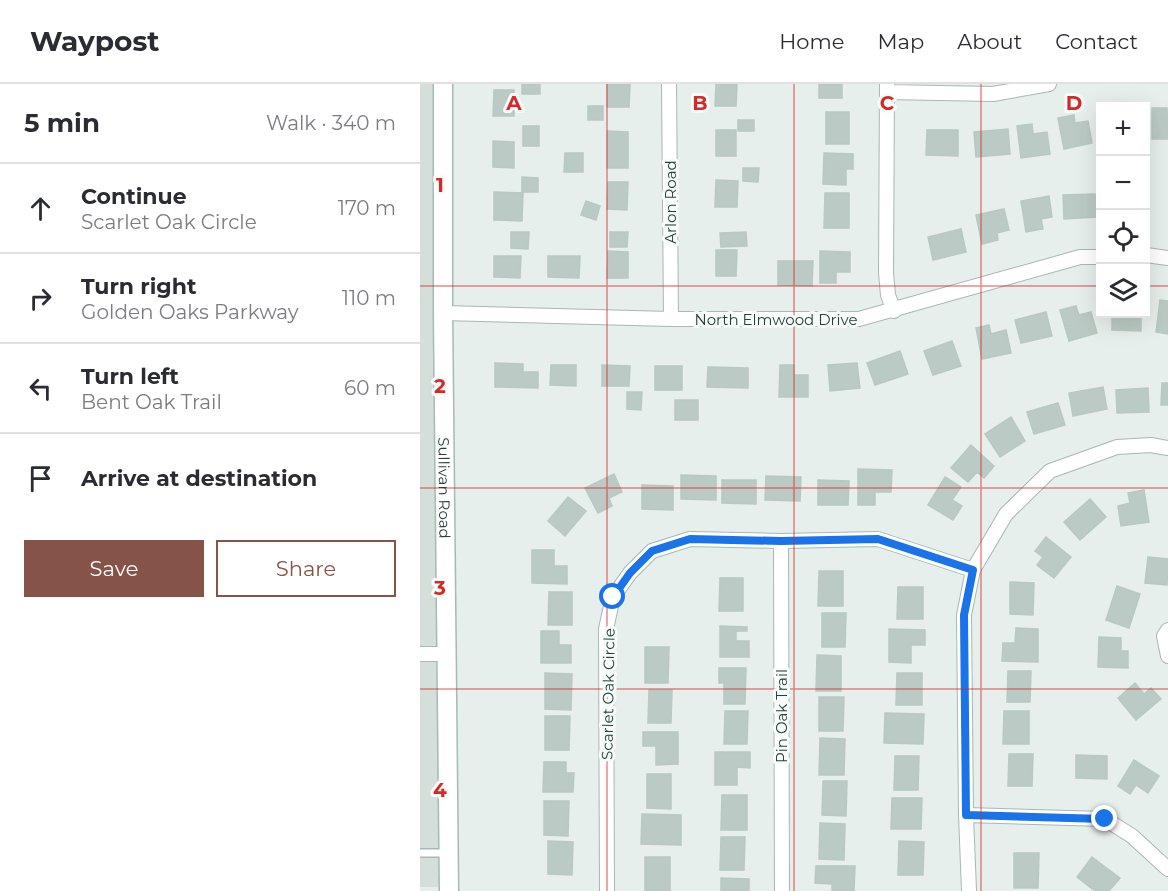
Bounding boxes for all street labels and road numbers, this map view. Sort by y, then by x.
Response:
street label: Arlon Road [661,160,680,244]
street label: North Elmwood Drive [695,310,858,329]
street label: Sullivan Road [435,437,455,539]
street label: Scarlet Oak Circle [597,628,619,760]
street label: Pin Oak Trail [772,669,791,763]

